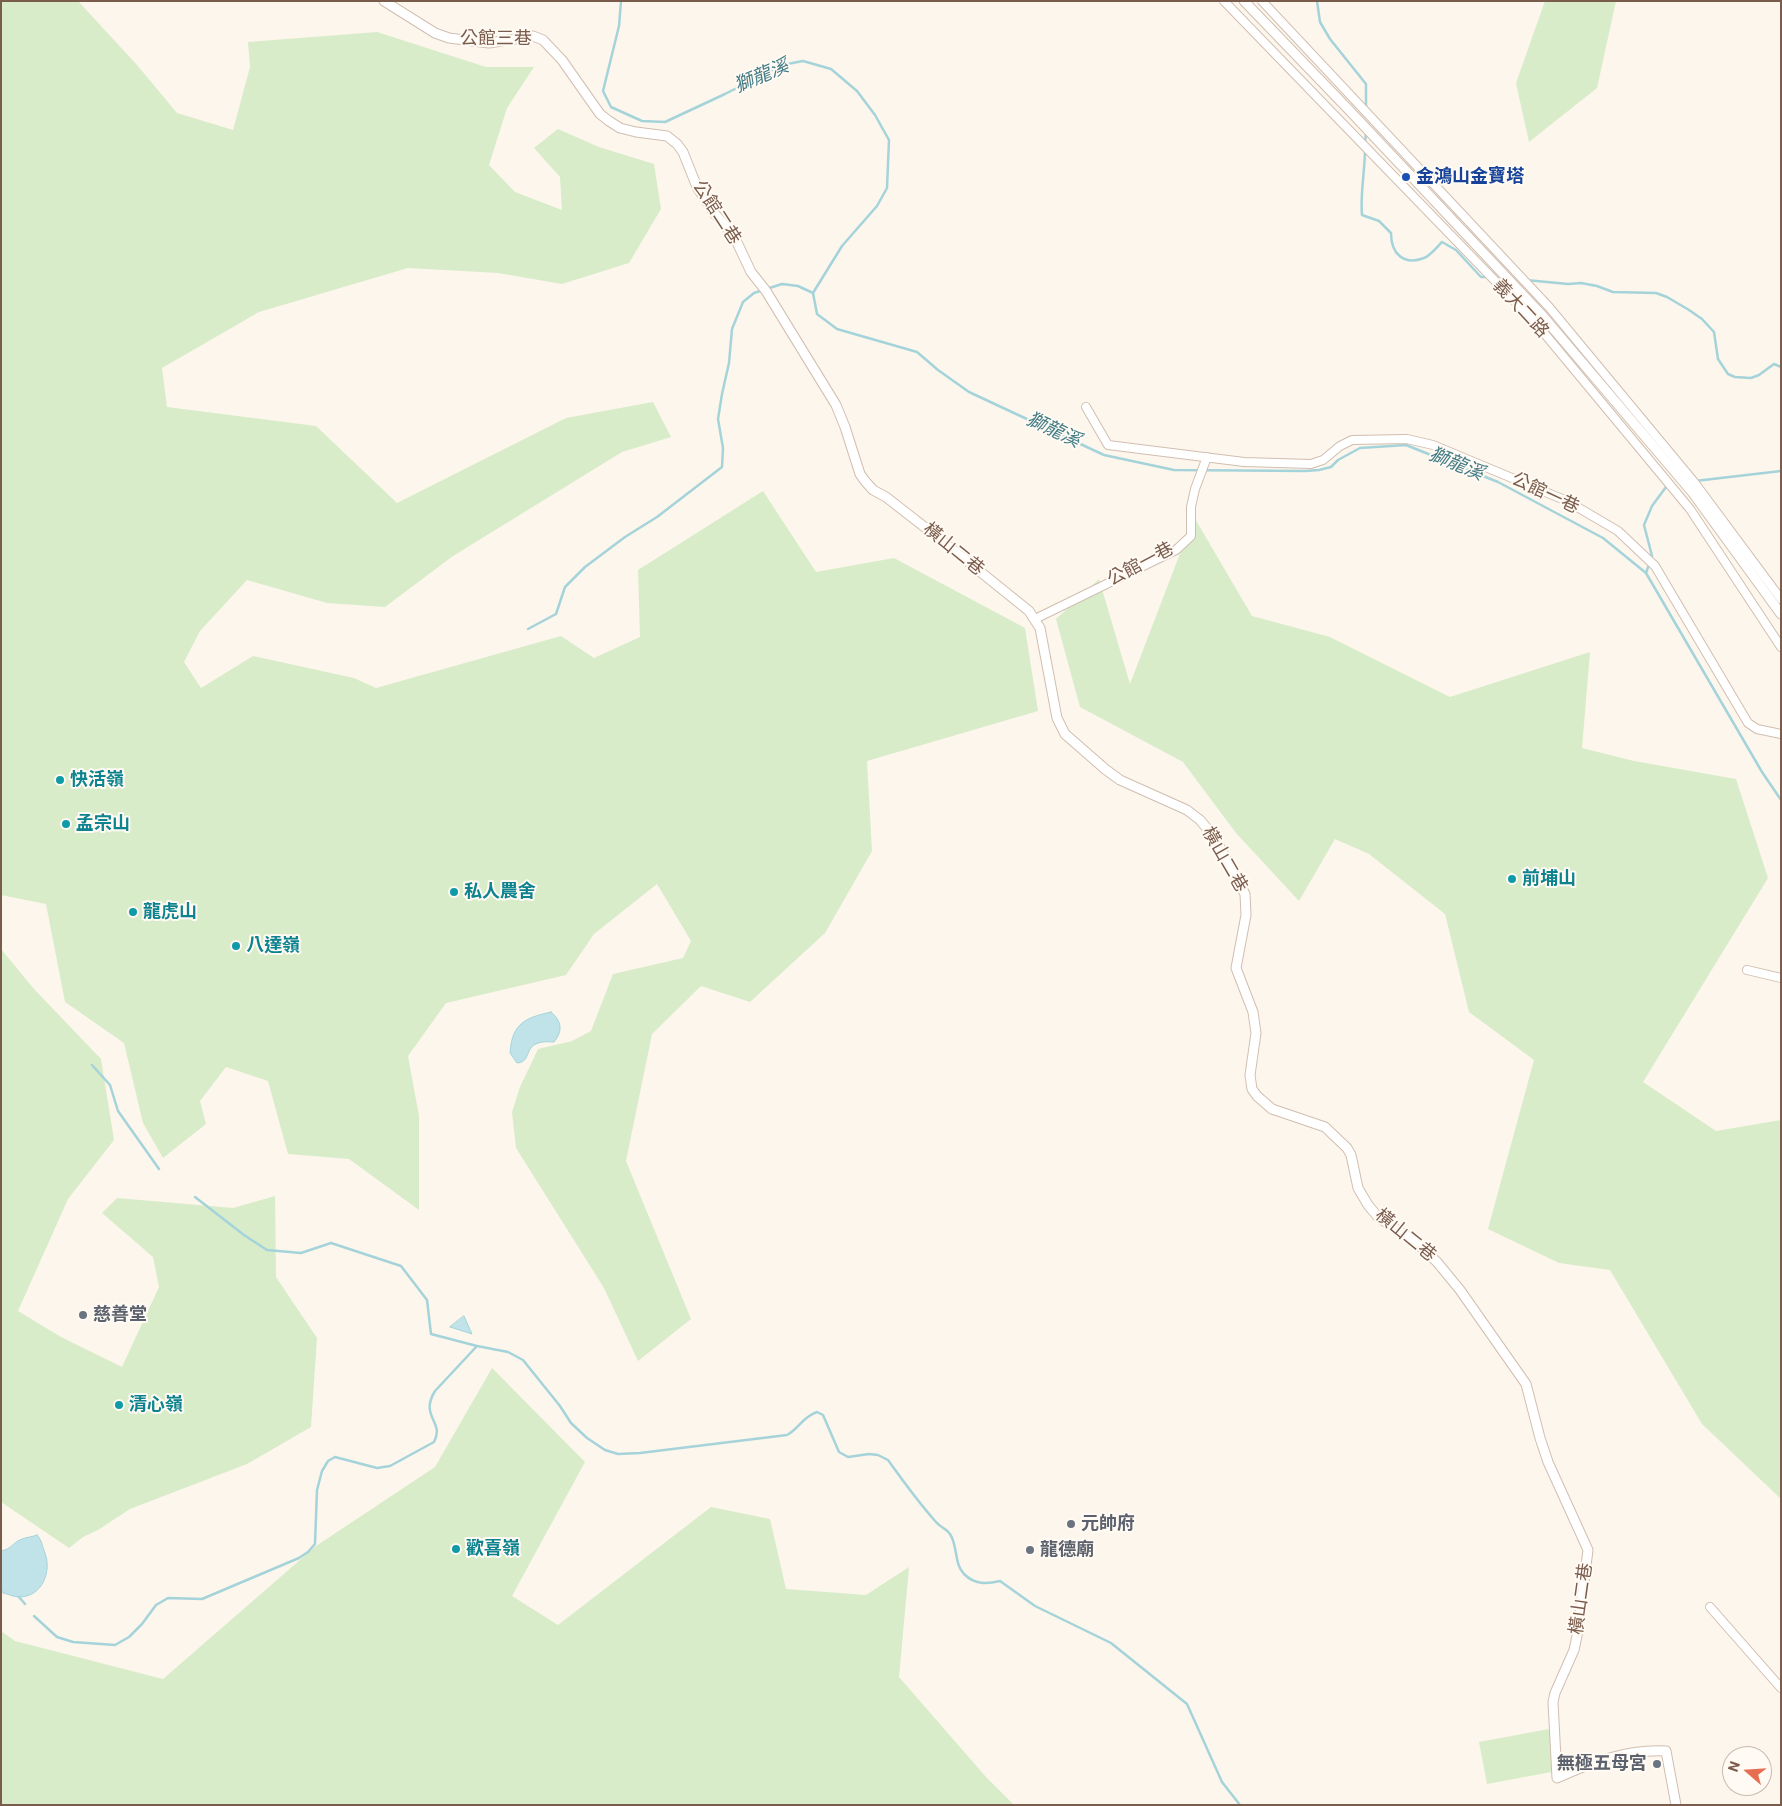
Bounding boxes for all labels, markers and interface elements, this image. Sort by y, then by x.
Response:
street label: 公館三巷 [460,28,532,50]
water label: 獅龍溪 [731,55,793,99]
place label: 金鴻山金寶塔 [1416,166,1524,188]
marker: 金鴻山金寶塔 [1400,171,1412,183]
street label: 公館二巷 [687,177,745,249]
street label: 義大二路 [1488,275,1552,343]
water label: 獅龍溪 [1022,409,1084,453]
water label: 獅龍溪 [1425,444,1487,486]
street label: 公館一巷 [1508,469,1582,519]
street label: 橫山二巷 [918,519,988,581]
street label: 公館一巷 [1104,539,1178,591]
place label: 快活嶺 [70,769,124,791]
marker: 快活嶺 [54,774,66,786]
place label: 孟宗山 [76,813,130,835]
marker: 孟宗山 [60,818,72,830]
street label: 橫山二巷 [1197,823,1251,897]
place label: 前埔山 [1522,868,1576,890]
marker: 前埔山 [1506,873,1518,885]
place label: 私人農舍 [464,881,536,903]
marker: 私人農舍 [448,886,460,898]
place label: 龍虎山 [143,901,197,923]
marker: 龍虎山 [127,906,139,918]
place label: 八達嶺 [246,935,300,957]
marker: 八達嶺 [230,940,242,952]
street label: 橫山二巷 [1370,1205,1440,1267]
place label: 慈善堂 [93,1304,147,1326]
marker: 慈善堂 [77,1309,89,1321]
place label: 清心嶺 [129,1394,183,1416]
marker: 清心嶺 [113,1399,125,1411]
place label: 元帥府 [1081,1513,1135,1535]
marker: 元帥府 [1065,1518,1077,1530]
place label: 歡喜嶺 [466,1538,520,1560]
place label: 龍德廟 [1040,1539,1094,1561]
marker: 歡喜嶺 [450,1543,462,1555]
marker: 龍德廟 [1024,1544,1036,1556]
street label: 橫山二巷 [1566,1562,1598,1636]
north arrow [1722,1746,1772,1796]
place label: 無極五母宮 [1557,1753,1647,1775]
marker: 無極五母宮 [1651,1758,1663,1770]
text: N [1725,1759,1743,1774]

